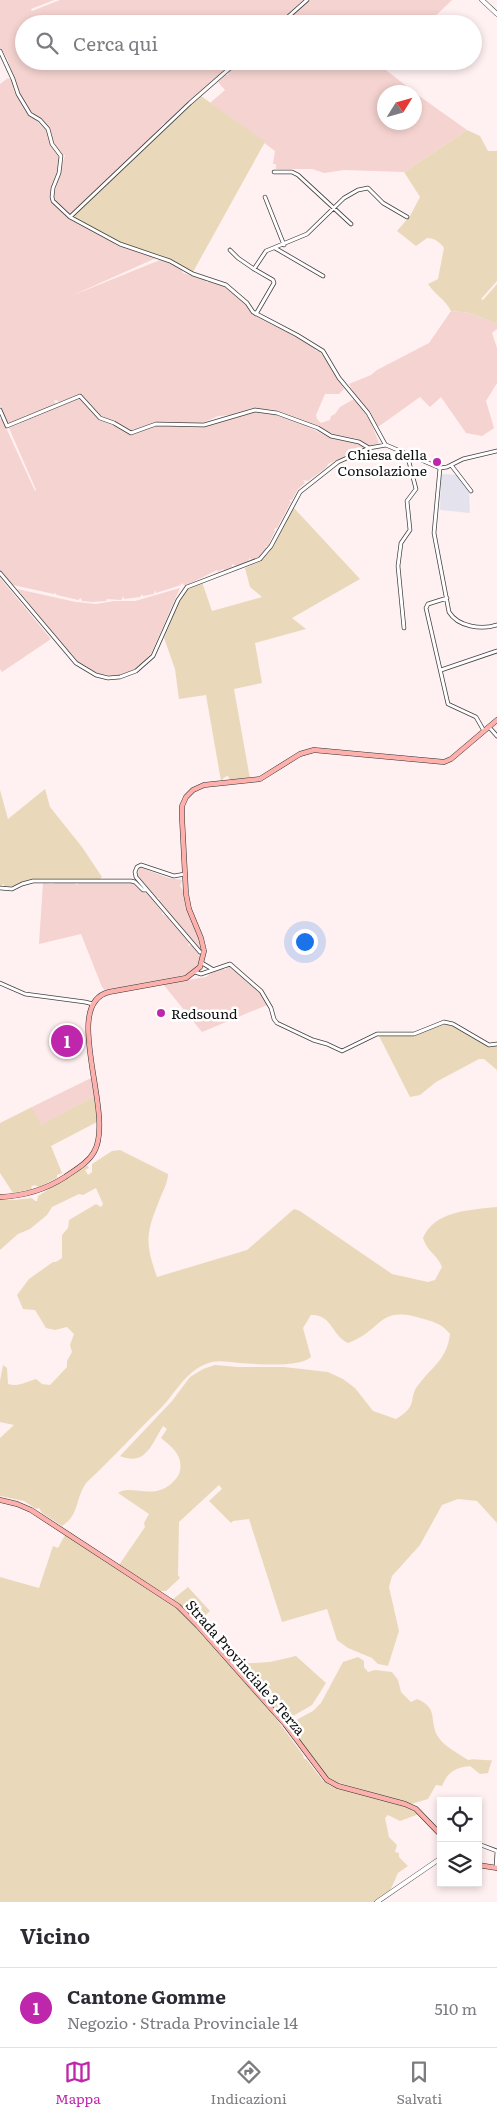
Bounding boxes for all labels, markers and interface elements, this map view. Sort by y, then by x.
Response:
search box [15,15,482,70]
icon: search [33,29,61,57]
text: Cerca qui [73,29,158,57]
north arrow [377,85,422,130]
place label: Chiesa della Consolazione [337,444,427,480]
marker: Chiesa della Consolazione [431,456,443,468]
your location [292,929,318,955]
place label: Redsound [171,1003,238,1023]
marker: Redsound [155,1007,167,1019]
pin: 1 [51,1022,83,1060]
street label: Strada Provinciale 3 Terza [182,1595,311,1739]
map controls [437,1797,482,1887]
button: locate [437,1797,482,1842]
button: layers [437,1842,482,1887]
text: Vicino [20,1919,90,1950]
text: Cantone Gomme [67,1982,226,2010]
text: 1 [33,1996,39,2020]
text: 510 m [434,1996,477,2020]
text: Negozio · Strada Provinciale 14 [67,2010,298,2034]
tab: Mappa [55,2058,101,2108]
tab: Indicazioni [211,2058,287,2108]
tab: Salvati [397,2058,442,2108]

